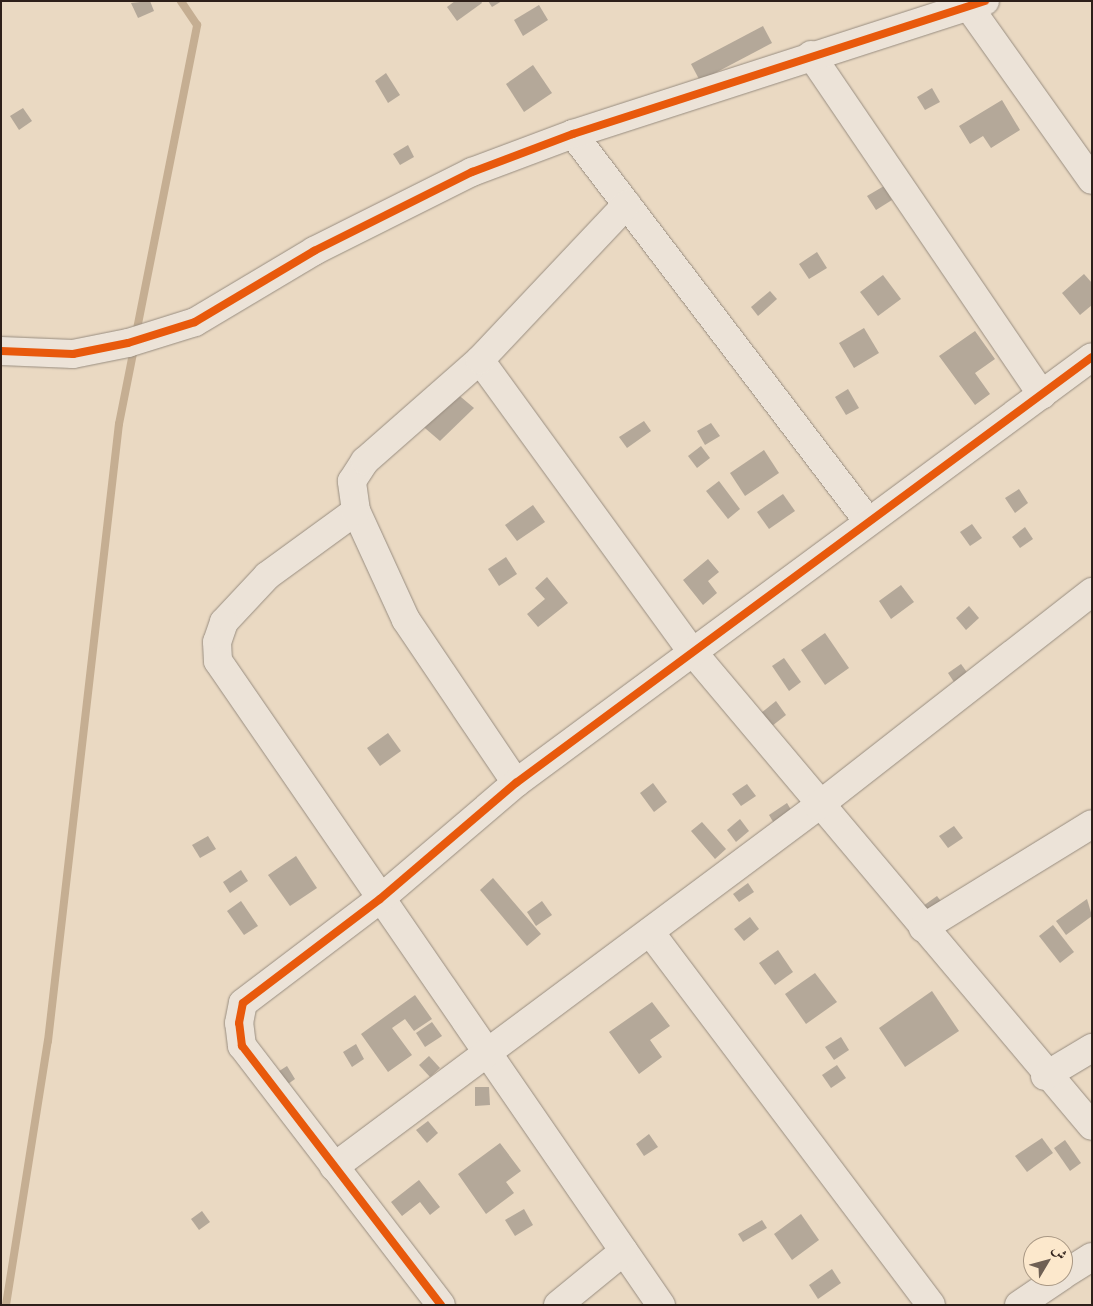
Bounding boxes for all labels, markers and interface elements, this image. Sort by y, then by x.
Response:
north arrow [1023,1236,1073,1286]
text: ش [1049,1243,1069,1262]

